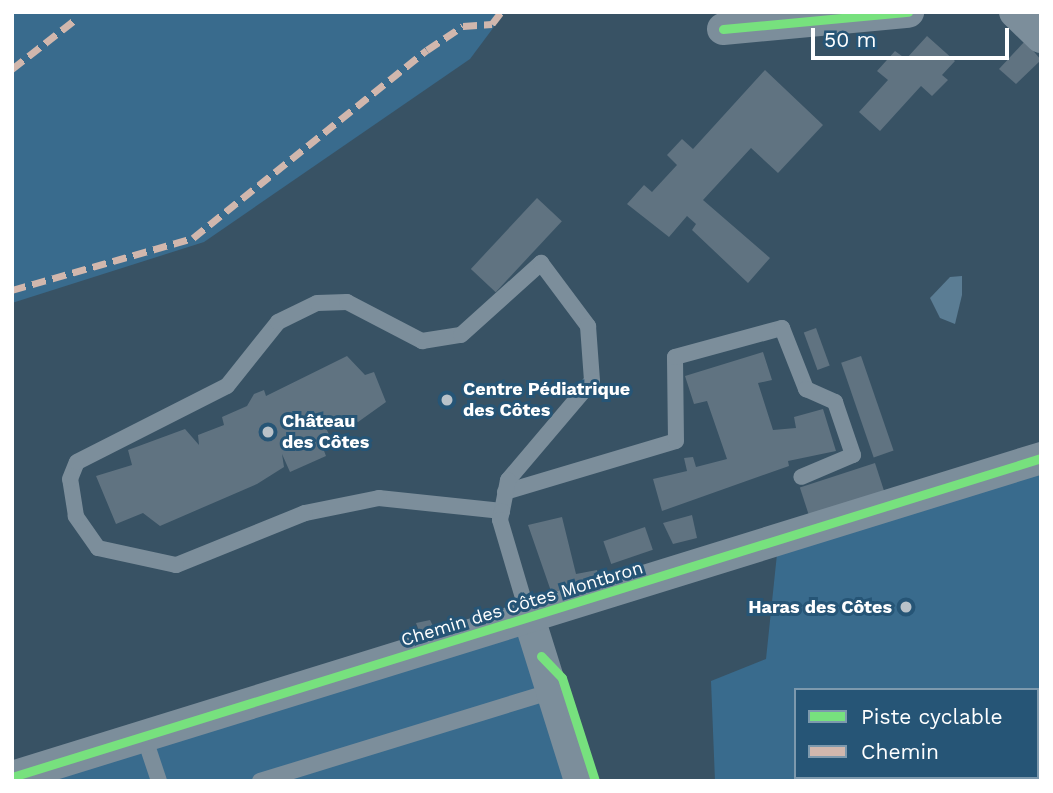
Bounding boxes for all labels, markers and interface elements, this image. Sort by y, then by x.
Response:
scale bar [815,14,1013,58]
text: 50 m [824,27,876,52]
place label: Centre Pédiatrique des Côtes [463,379,630,422]
marker: Centre Pédiatrique des Côtes [437,390,457,410]
place label: Château des Côtes [282,411,369,453]
marker: Château des Côtes [260,424,276,440]
street label: Chemin des Côtes Montbron [398,557,646,651]
place label: Haras des Côtes [748,596,892,618]
marker: Haras des Côtes [898,599,914,615]
legend [794,688,1039,779]
text: Piste cyclable [861,704,1003,729]
text: Chemin [861,739,939,764]

